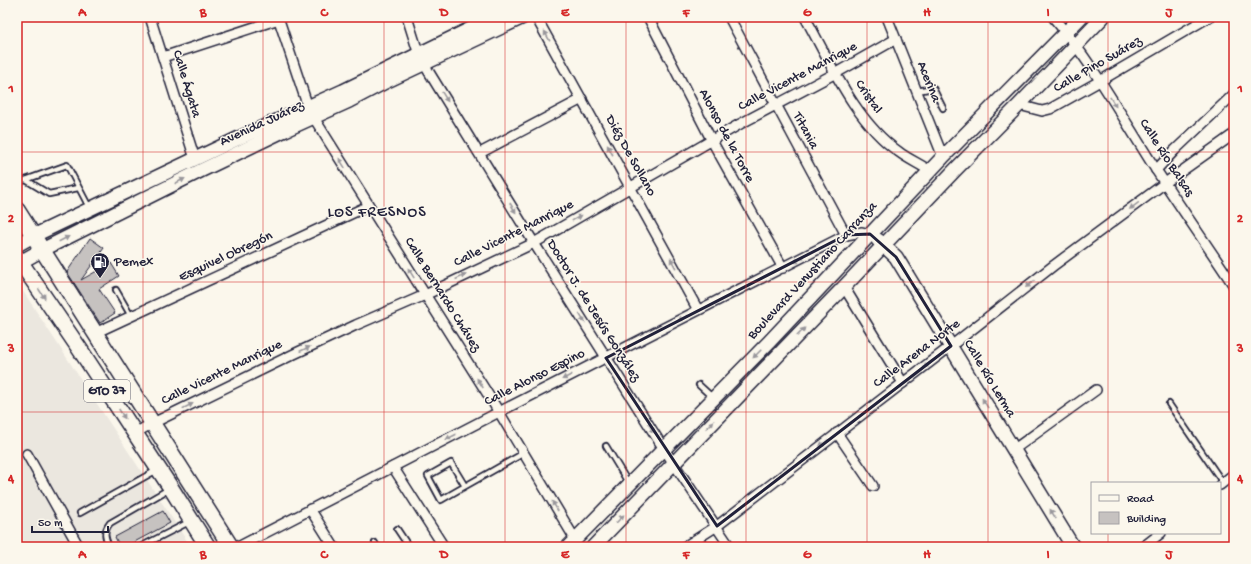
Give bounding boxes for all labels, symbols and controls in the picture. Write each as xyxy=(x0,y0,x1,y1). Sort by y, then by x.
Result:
text: A xyxy=(77,6,87,21)
text: B xyxy=(199,6,208,21)
text: C xyxy=(319,6,329,21)
text: D xyxy=(439,6,449,21)
text: E xyxy=(561,6,570,21)
text: F xyxy=(682,6,691,21)
text: G xyxy=(803,6,812,21)
text: H xyxy=(923,6,931,21)
text: I xyxy=(1046,6,1050,21)
text: J xyxy=(1165,6,1174,21)
one-way arrow xyxy=(543,30,550,42)
street label: Calle Pino Suárez xyxy=(1051,32,1146,97)
street label: Calle Vicente Manrique xyxy=(736,38,861,116)
street label: Calle Ágata xyxy=(168,48,205,121)
street label: Acerina xyxy=(912,59,944,106)
street label: Cristal xyxy=(851,77,885,117)
text: 1 xyxy=(7,82,14,97)
text: 1 xyxy=(1236,82,1243,97)
street label: Alonso de la Torre xyxy=(694,86,758,186)
one-way arrow xyxy=(441,91,448,103)
street label: Avenida Juárez xyxy=(217,97,307,151)
one-way arrow xyxy=(1109,97,1117,107)
street label: Titania xyxy=(788,109,822,153)
street label: Diéz De Sollano xyxy=(600,112,659,200)
street label: Calle Río Balsas xyxy=(1135,116,1198,201)
one-way arrow xyxy=(607,144,614,155)
one-way arrow xyxy=(338,157,345,169)
one-way arrow xyxy=(174,177,186,184)
street label: Calle Vicente Manrique xyxy=(451,196,577,272)
street label: Boulevard Venustiano Carranza xyxy=(744,198,882,344)
one-way arrow xyxy=(1128,202,1139,210)
one-way arrow xyxy=(509,203,517,213)
district label: LOS FRESNOS xyxy=(327,204,427,223)
text: 2 xyxy=(8,212,15,227)
text: 2 xyxy=(1237,212,1244,227)
one-way arrow xyxy=(571,215,583,222)
street label: Esquivel Obregón xyxy=(176,228,276,286)
street label: Calle Bernardo Chávez xyxy=(400,235,485,356)
one-way arrow xyxy=(58,236,70,242)
street label: Doctor J. de Jesús González xyxy=(542,236,644,386)
fuel station icon: Pemex xyxy=(89,251,111,279)
place label: Pemex xyxy=(113,254,154,271)
one-way arrow xyxy=(793,256,805,263)
one-way arrow xyxy=(670,258,676,269)
one-way arrow xyxy=(407,267,414,279)
one-way arrow xyxy=(456,274,467,280)
one-way arrow xyxy=(1024,280,1035,288)
one-way arrow xyxy=(914,286,921,298)
one-way arrow xyxy=(39,288,46,300)
one-way arrow xyxy=(578,312,585,324)
one-way arrow xyxy=(677,315,689,322)
street label: Calle Arena Norte xyxy=(870,315,964,392)
one-way arrow xyxy=(796,327,805,337)
street label: Calle Vicente Manrique xyxy=(159,336,286,410)
street label: Calle Río Lerma xyxy=(959,337,1020,422)
text: 3 xyxy=(7,342,15,357)
text: 3 xyxy=(1236,342,1244,357)
street label: Calle Alonso Espino xyxy=(482,345,588,411)
one-way arrow xyxy=(299,346,310,352)
one-way arrow xyxy=(752,349,762,359)
one-way arrow xyxy=(922,360,933,368)
one-way arrow xyxy=(561,374,573,381)
one-way arrow xyxy=(477,377,484,388)
road number: GTO 37 xyxy=(84,380,130,402)
one-way arrow xyxy=(981,398,989,408)
one-way arrow xyxy=(182,403,194,409)
one-way arrow xyxy=(119,408,126,420)
one-way arrow xyxy=(705,420,715,430)
one-way arrow xyxy=(647,423,655,433)
one-way arrow xyxy=(446,433,457,440)
one-way arrow xyxy=(819,439,830,447)
text: 4 xyxy=(7,472,15,487)
text: 4 xyxy=(1236,472,1244,487)
legend xyxy=(1091,482,1221,534)
text: Road xyxy=(1127,493,1154,507)
one-way arrow xyxy=(552,500,559,512)
scale bar xyxy=(32,508,108,534)
one-way arrow xyxy=(1049,508,1056,520)
text: Building xyxy=(1126,513,1166,527)
one-way arrow xyxy=(615,514,625,524)
text: 50 m xyxy=(38,517,63,531)
text: A xyxy=(77,548,87,563)
text: B xyxy=(199,548,208,563)
text: C xyxy=(319,548,329,563)
text: D xyxy=(439,548,449,563)
text: E xyxy=(561,548,570,563)
text: F xyxy=(682,548,691,563)
text: G xyxy=(803,548,812,563)
text: H xyxy=(923,548,931,563)
text: I xyxy=(1046,548,1050,563)
text: J xyxy=(1165,548,1174,563)

